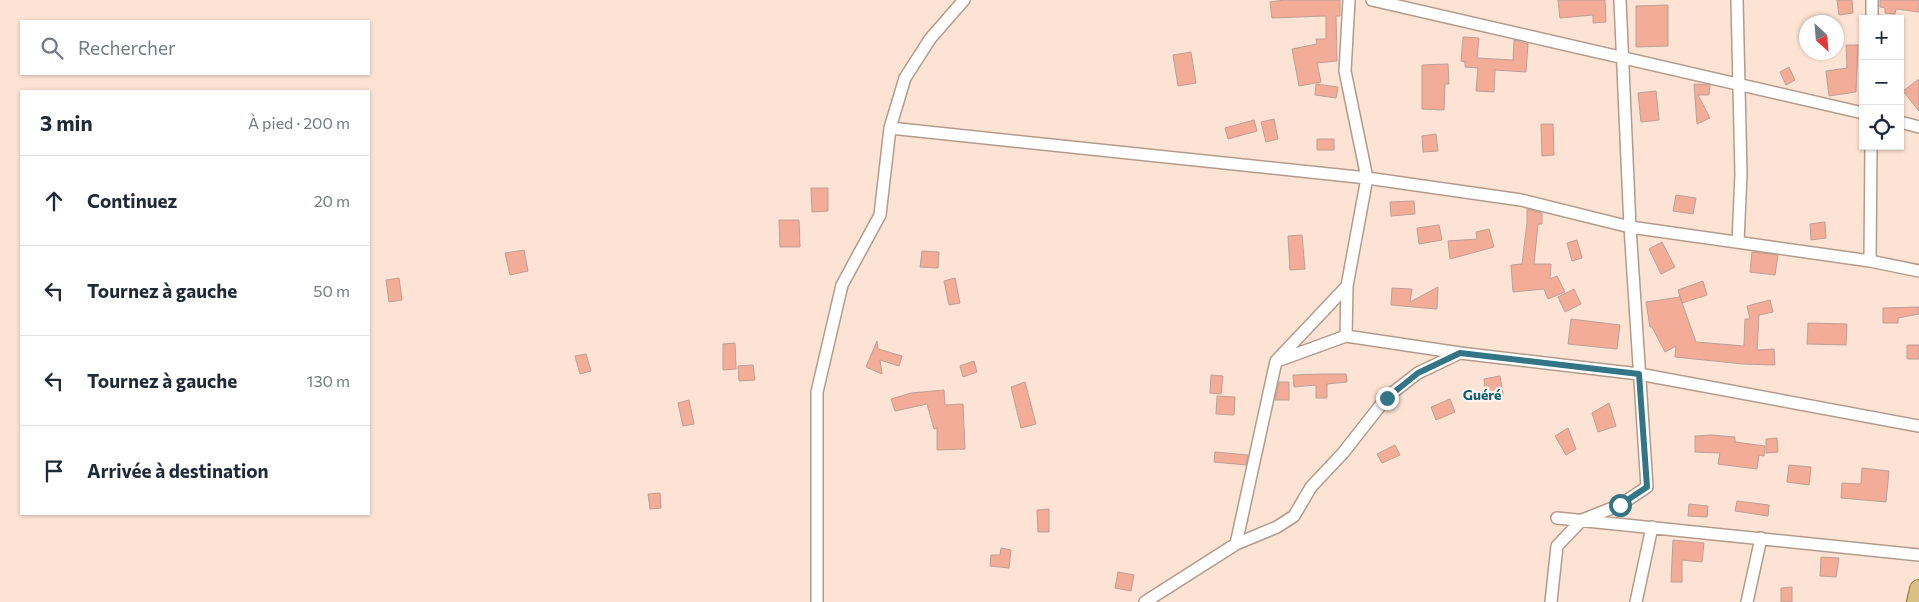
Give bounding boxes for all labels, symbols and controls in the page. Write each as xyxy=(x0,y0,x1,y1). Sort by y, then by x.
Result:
north arrow xyxy=(1799,15,1844,60)
map controls xyxy=(1859,15,1904,150)
button: + xyxy=(1859,15,1904,60)
search box xyxy=(20,20,370,75)
icon: search xyxy=(38,34,66,62)
text: Rechercher xyxy=(78,36,176,59)
button: − xyxy=(1859,60,1904,105)
button: locate xyxy=(1859,105,1904,150)
text: 3 min xyxy=(40,110,93,135)
text: À pied · 200 m xyxy=(248,113,350,132)
icon: ahead xyxy=(40,187,68,215)
text: Continuez xyxy=(87,189,177,212)
text: 20 m xyxy=(314,191,350,210)
icon: left xyxy=(40,277,68,305)
text: Tournez à gauche xyxy=(87,279,237,302)
text: 50 m xyxy=(313,281,350,300)
icon: left xyxy=(40,367,68,395)
text: Tournez à gauche xyxy=(87,369,237,392)
text: 130 m xyxy=(307,371,350,390)
district label: Guéré xyxy=(1463,386,1501,403)
route end xyxy=(1376,387,1399,410)
icon: arrive xyxy=(40,457,68,485)
text: Arrivée à destination xyxy=(87,459,269,482)
route start xyxy=(1609,494,1632,517)

